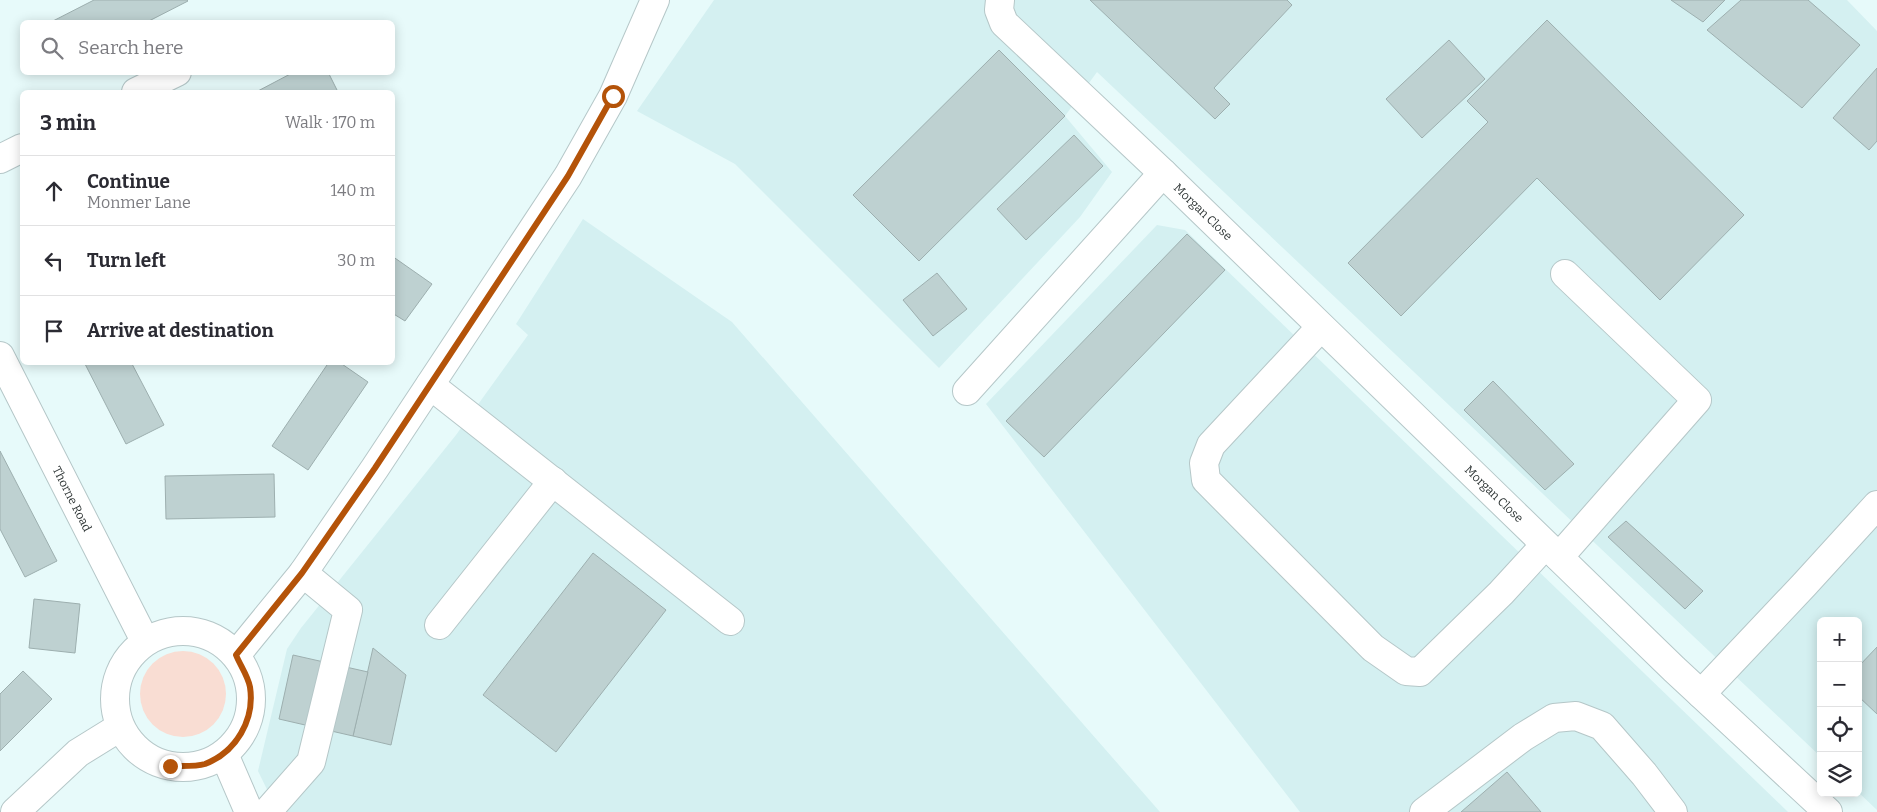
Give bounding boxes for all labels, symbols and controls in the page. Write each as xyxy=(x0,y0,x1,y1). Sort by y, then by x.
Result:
search box xyxy=(20,20,395,75)
icon: search xyxy=(38,34,66,62)
text: Search here xyxy=(78,36,183,59)
route start xyxy=(602,85,625,108)
text: 3 min xyxy=(40,110,96,136)
text: Walk · 170 m xyxy=(285,113,375,132)
text: Continue xyxy=(87,170,170,193)
icon: ahead xyxy=(40,177,68,205)
text: 140 m xyxy=(330,181,375,200)
street label: Morgan Close xyxy=(1171,181,1235,243)
text: Monmer Lane xyxy=(87,193,191,212)
icon: left xyxy=(40,247,68,275)
text: Turn left xyxy=(87,249,166,272)
text: 30 m xyxy=(337,251,375,270)
icon: arrive xyxy=(40,317,68,345)
text: Arrive at destination xyxy=(87,319,274,342)
street label: Morgan Close xyxy=(1462,463,1526,525)
street label: Thorne Road xyxy=(50,464,94,534)
map controls xyxy=(1817,617,1862,797)
button: + xyxy=(1817,617,1862,662)
button: − xyxy=(1817,662,1862,707)
button: locate xyxy=(1817,707,1862,752)
button: layers xyxy=(1817,752,1862,797)
route end xyxy=(159,755,182,778)

